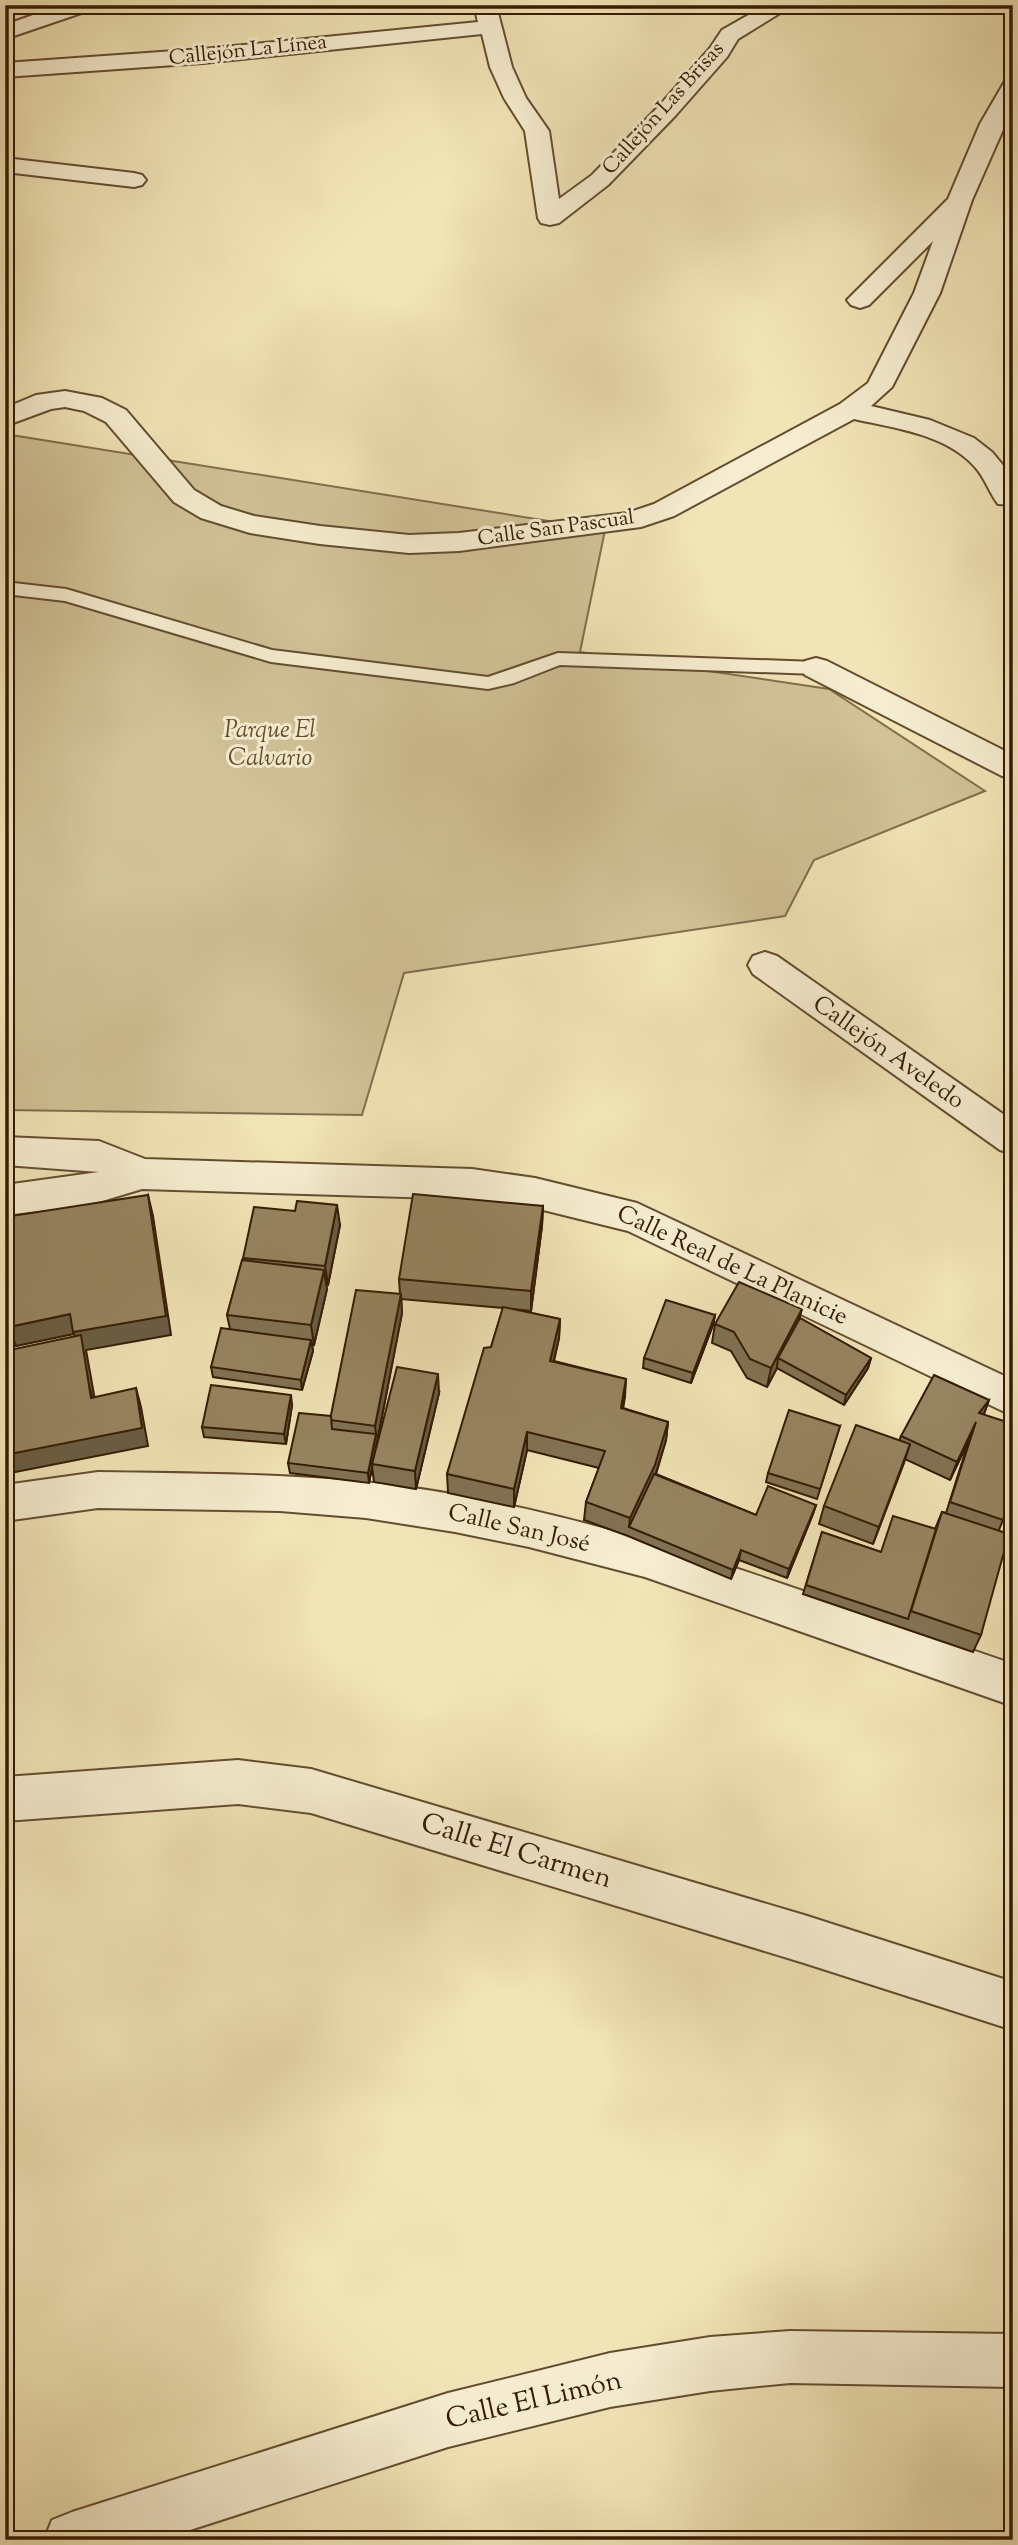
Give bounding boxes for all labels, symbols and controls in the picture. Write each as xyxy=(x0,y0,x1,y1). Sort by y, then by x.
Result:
street label: Callejón La Línea xyxy=(167,28,329,74)
street label: Callejón Las Brisas xyxy=(596,36,732,182)
street label: Calle San Pascual xyxy=(476,503,636,555)
park label: Parque El Calvario xyxy=(224,714,316,776)
street label: Callejón Aveledo xyxy=(805,988,971,1118)
street label: Calle Real de La Planicie xyxy=(611,1197,853,1335)
street label: Calle San José xyxy=(445,1496,593,1562)
street label: Calle El Carmen xyxy=(416,1804,616,1900)
street label: Calle El Limón xyxy=(442,2361,626,2441)

